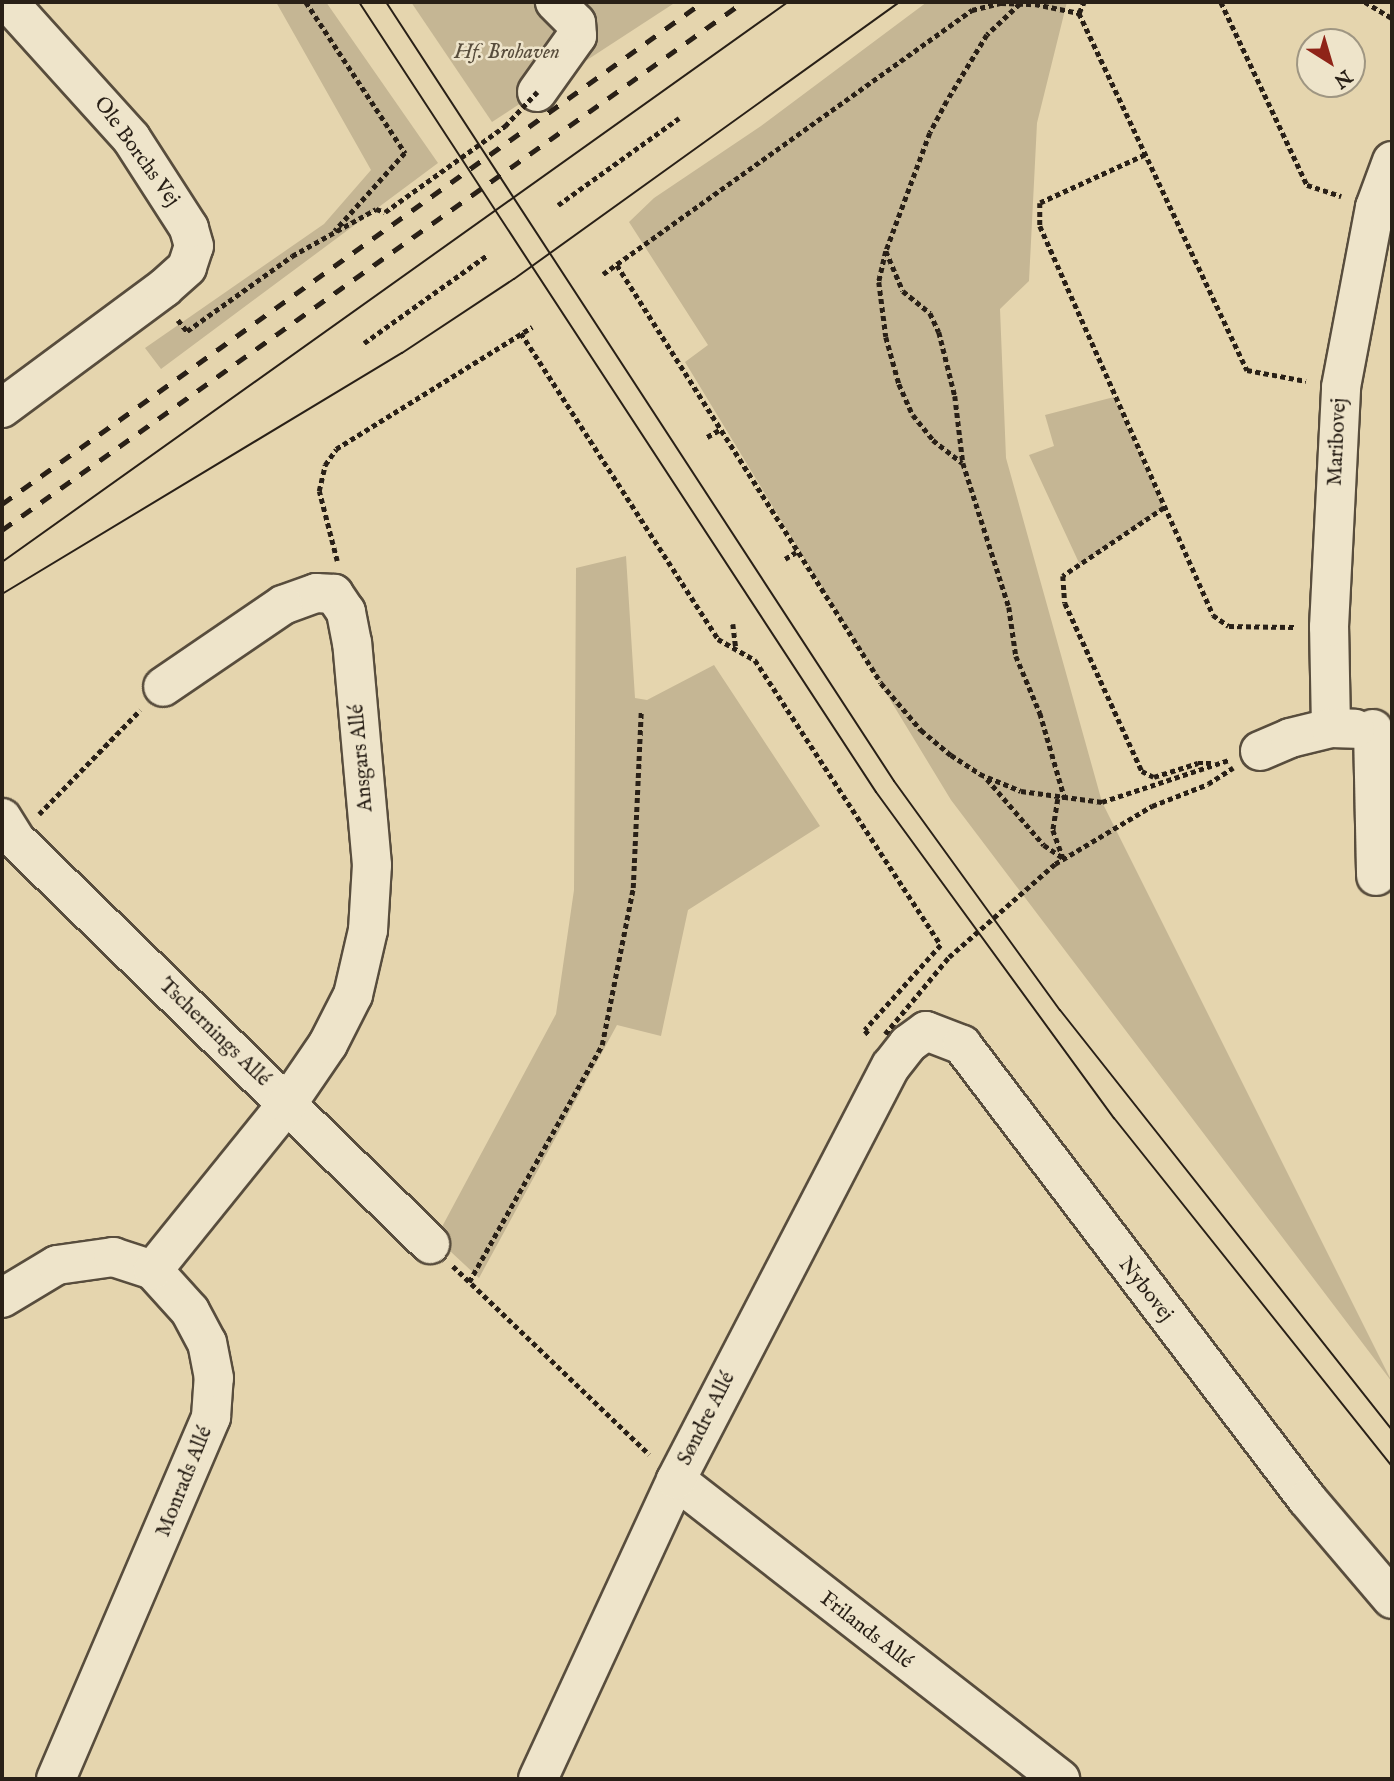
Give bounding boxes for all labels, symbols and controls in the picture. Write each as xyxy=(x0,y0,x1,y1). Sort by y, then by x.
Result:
north arrow xyxy=(1296,28,1366,98)
park label: Hf. Brohaven xyxy=(454,40,560,66)
text: N xyxy=(1329,64,1356,93)
street label: Ole Borchs Vej xyxy=(88,92,184,212)
street label: Maribovej xyxy=(1323,397,1353,487)
street label: Ansgars Allé xyxy=(345,703,379,813)
street label: Tschernings Allé xyxy=(153,974,275,1092)
street label: Nybovej xyxy=(1112,1253,1178,1327)
street label: Søndre Allé xyxy=(673,1368,741,1470)
street label: Monrads Allé xyxy=(151,1423,219,1541)
street label: Frilands Allé xyxy=(815,1587,917,1675)

